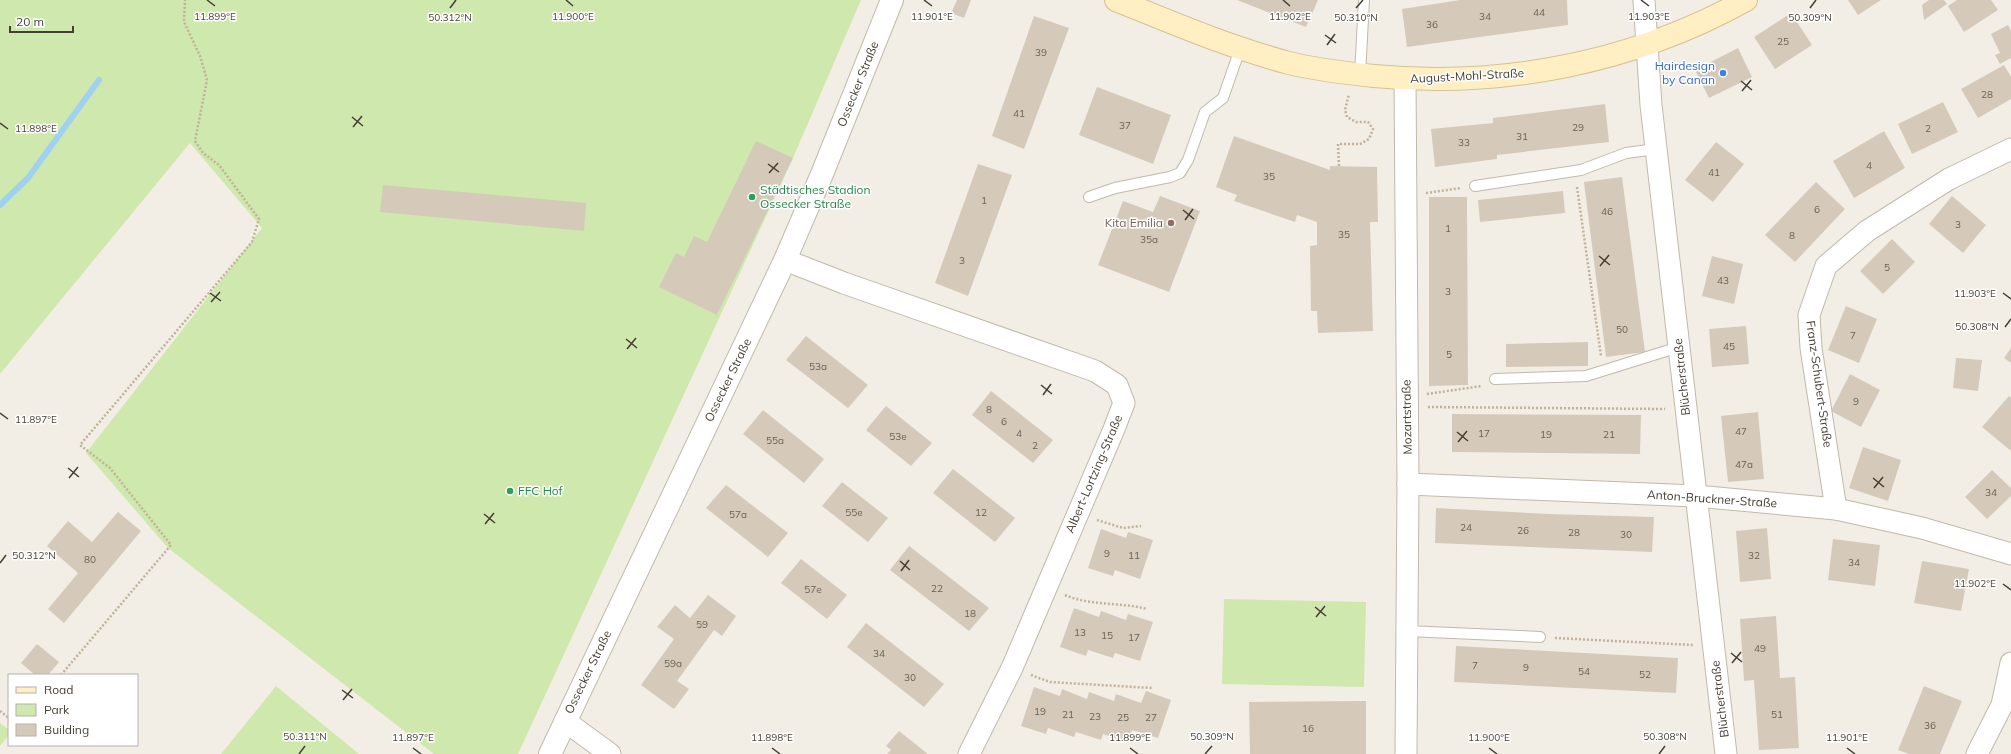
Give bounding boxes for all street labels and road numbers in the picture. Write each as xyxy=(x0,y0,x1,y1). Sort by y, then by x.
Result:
street label: Ossecker Straße xyxy=(834,39,882,129)
street label: August-Mohl-Straße xyxy=(1410,65,1524,86)
street label: Franz-Schubert-Straße xyxy=(1803,320,1836,448)
street label: Ossecker Straße xyxy=(701,336,754,424)
street label: Blücherstraße xyxy=(1670,338,1693,416)
street label: Mozartstraße xyxy=(1398,379,1415,455)
street label: Albert-Lortzing-Straße xyxy=(1062,412,1125,535)
street label: Anton-Bruckner-Straße xyxy=(1646,486,1778,511)
street label: Ossecker Straße xyxy=(561,628,614,716)
street label: Blücherstraße xyxy=(1707,660,1732,738)

